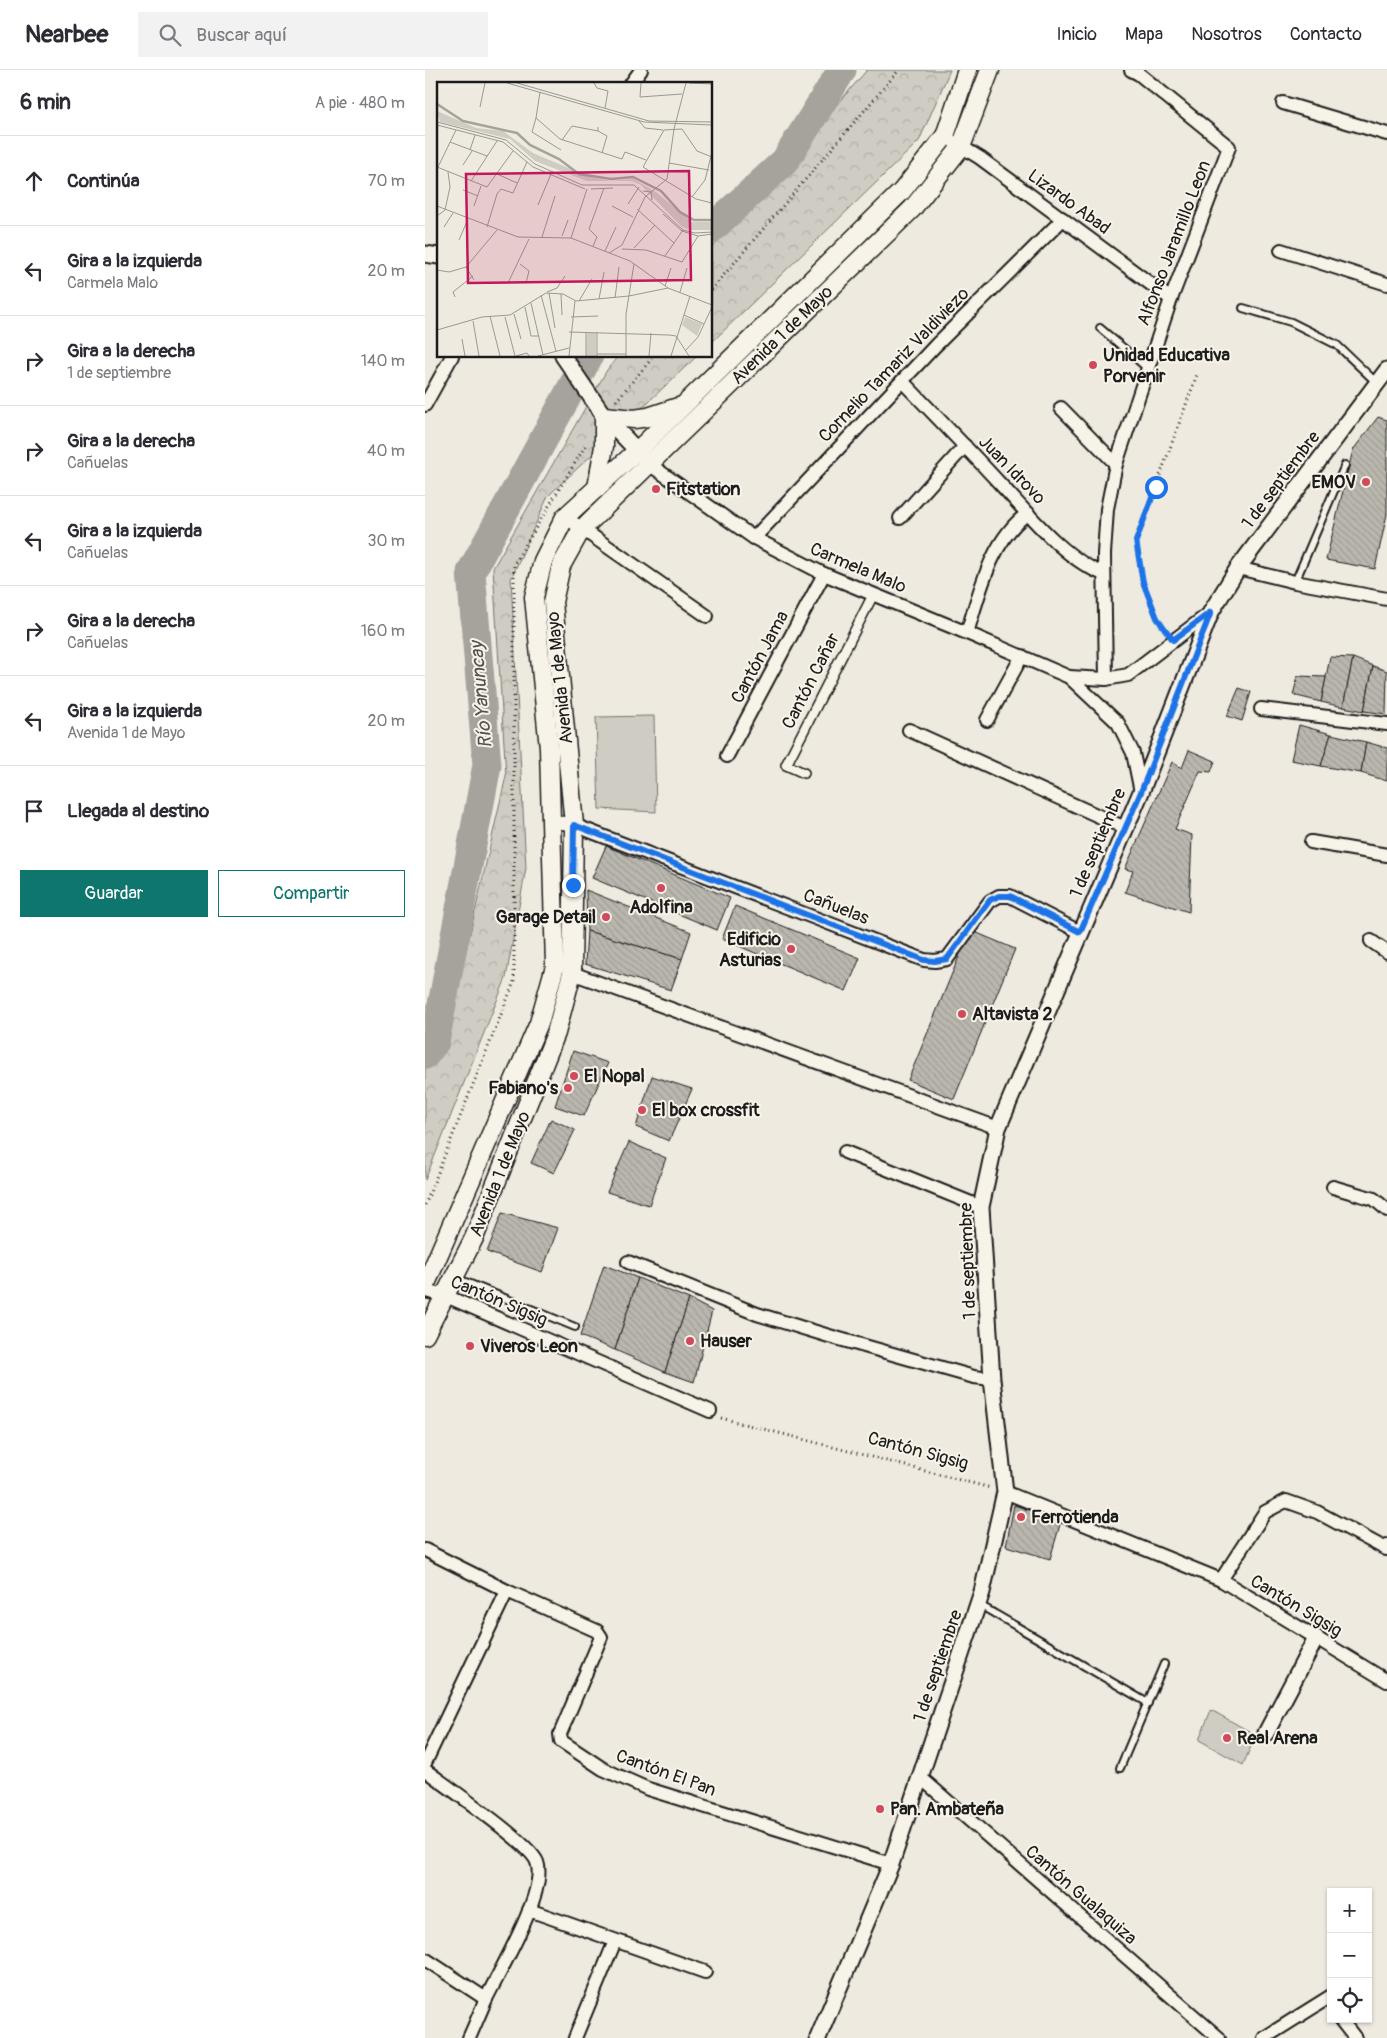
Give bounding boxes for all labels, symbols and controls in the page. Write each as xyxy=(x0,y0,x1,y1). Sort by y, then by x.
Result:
search box xyxy=(138,12,488,57)
text: Nearbee xyxy=(25,20,108,49)
icon: search xyxy=(156,21,184,49)
text: Buscar aquí xyxy=(196,23,287,47)
text: Inicio xyxy=(1056,23,1097,46)
text: Mapa xyxy=(1125,23,1163,46)
text: Nosotros xyxy=(1191,23,1262,46)
text: Contacto xyxy=(1290,23,1362,46)
inset map xyxy=(437,82,713,358)
text: 6 min xyxy=(20,89,71,116)
text: A pie · 480 m xyxy=(315,93,405,113)
street label: Alfonso Jaramillo Leon xyxy=(1132,157,1216,329)
street label: Lizardo Abad xyxy=(1023,164,1115,240)
icon: ahead xyxy=(20,167,48,195)
text: Continúa xyxy=(67,169,140,193)
text: 70 m xyxy=(368,171,405,191)
text: Gira a la izquierda xyxy=(67,249,202,273)
icon: left xyxy=(20,257,48,285)
text: 20 m xyxy=(367,261,405,281)
text: Carmela Malo xyxy=(67,273,158,293)
street label: Avenida 1 de Mayo xyxy=(726,280,838,390)
street label: Cornelio Tamariz Valdiviezo xyxy=(814,282,974,447)
text: Gira a la derecha xyxy=(67,339,195,363)
place label: Unidad Educativa Porvenir xyxy=(1103,344,1231,388)
icon: right xyxy=(20,347,48,375)
text: 140 m xyxy=(361,351,405,371)
marker: Unidad Educativa Porvenir xyxy=(1087,359,1099,371)
text: 1 de septiembre xyxy=(67,363,171,383)
street label: 1 de septiembre xyxy=(1237,426,1325,534)
text: Gira a la derecha xyxy=(67,429,195,453)
street label: Juan Idrovo xyxy=(974,431,1051,510)
icon: right xyxy=(20,437,48,465)
text: 40 m xyxy=(367,441,405,461)
text: Cañuelas xyxy=(67,453,128,473)
place label: EMOV xyxy=(1311,471,1356,494)
route start xyxy=(1145,476,1168,499)
marker: EMOV xyxy=(1360,476,1372,488)
place label: Fitstation xyxy=(666,478,741,501)
marker: Fitstation xyxy=(650,483,662,495)
text: Gira a la izquierda xyxy=(67,519,202,543)
icon: left xyxy=(20,527,48,555)
text: 30 m xyxy=(367,531,405,551)
street label: Carmela Malo xyxy=(806,537,910,599)
text: Cañuelas xyxy=(67,543,128,563)
street label: Cantón Jama xyxy=(726,607,794,707)
text: Gira a la derecha xyxy=(67,609,195,633)
street label: Avenida 1 de Mayo xyxy=(542,610,578,745)
icon: right xyxy=(20,617,48,645)
text: 160 m xyxy=(361,621,405,641)
street label: Cantón Cañar xyxy=(777,629,845,733)
text: Cañuelas xyxy=(67,633,128,653)
water label: Río Yanuncay xyxy=(464,638,498,749)
text: Gira a la izquierda xyxy=(67,699,202,723)
icon: left xyxy=(20,707,48,735)
text: 20 m xyxy=(367,711,405,731)
text: Avenida 1 de Mayo xyxy=(67,723,185,743)
street label: 1 de septiembre xyxy=(1065,785,1132,901)
icon: arrive xyxy=(20,797,48,825)
text: Llegada al destino xyxy=(67,799,209,823)
button: Guardar xyxy=(20,870,208,917)
button: Compartir xyxy=(218,870,405,917)
route end xyxy=(562,874,585,897)
marker: Adolfina xyxy=(655,882,667,894)
street label: Cañuelas xyxy=(800,884,872,930)
place label: Adolfina xyxy=(629,896,693,919)
place label: Garage Detail xyxy=(496,906,596,929)
marker: Garage Detail xyxy=(600,911,612,923)
place label: Edificio Asturias xyxy=(719,928,782,972)
marker: Edificio Asturias xyxy=(785,943,797,955)
place label: Altavista 2 xyxy=(972,1003,1053,1026)
marker: Altavista 2 xyxy=(956,1008,968,1020)
place label: El Nopal xyxy=(584,1065,645,1088)
marker: El Nopal xyxy=(568,1070,580,1082)
place label: Fabiano's xyxy=(488,1077,559,1100)
marker: Fabiano's xyxy=(562,1082,574,1094)
place label: El box crossfit xyxy=(652,1099,760,1122)
marker: El box crossfit xyxy=(636,1104,648,1116)
street label: Avenida 1 de Mayo xyxy=(464,1108,536,1240)
street label: 1 de septiembre xyxy=(954,1202,982,1320)
street label: Cantón Sigsig xyxy=(447,1270,551,1332)
place label: Hauser xyxy=(700,1330,752,1353)
place label: Viveros Leon xyxy=(480,1335,578,1358)
marker: Hauser xyxy=(684,1335,696,1347)
marker: Viveros Leon xyxy=(464,1340,476,1352)
street label: Cantón Sigsig xyxy=(865,1427,971,1475)
place label: Ferrotienda xyxy=(1031,1506,1119,1529)
marker: Ferrotienda xyxy=(1015,1511,1027,1523)
street label: Cantón Sigsig xyxy=(1246,1570,1346,1642)
street label: 1 de septiembre xyxy=(908,1607,968,1725)
place label: Real Arena xyxy=(1237,1727,1318,1750)
marker: Real Arena xyxy=(1221,1732,1233,1744)
street label: Cantón El Pan xyxy=(613,1744,719,1802)
place label: Pan. Ambateña xyxy=(890,1798,1005,1821)
marker: Pan. Ambateña xyxy=(874,1803,886,1815)
street label: Cantón Gualaquiza xyxy=(1020,1840,1142,1950)
map controls xyxy=(1327,1888,1372,2023)
button: + xyxy=(1327,1888,1372,1933)
button: − xyxy=(1327,1933,1372,1978)
button: locate xyxy=(1327,1978,1372,2023)

